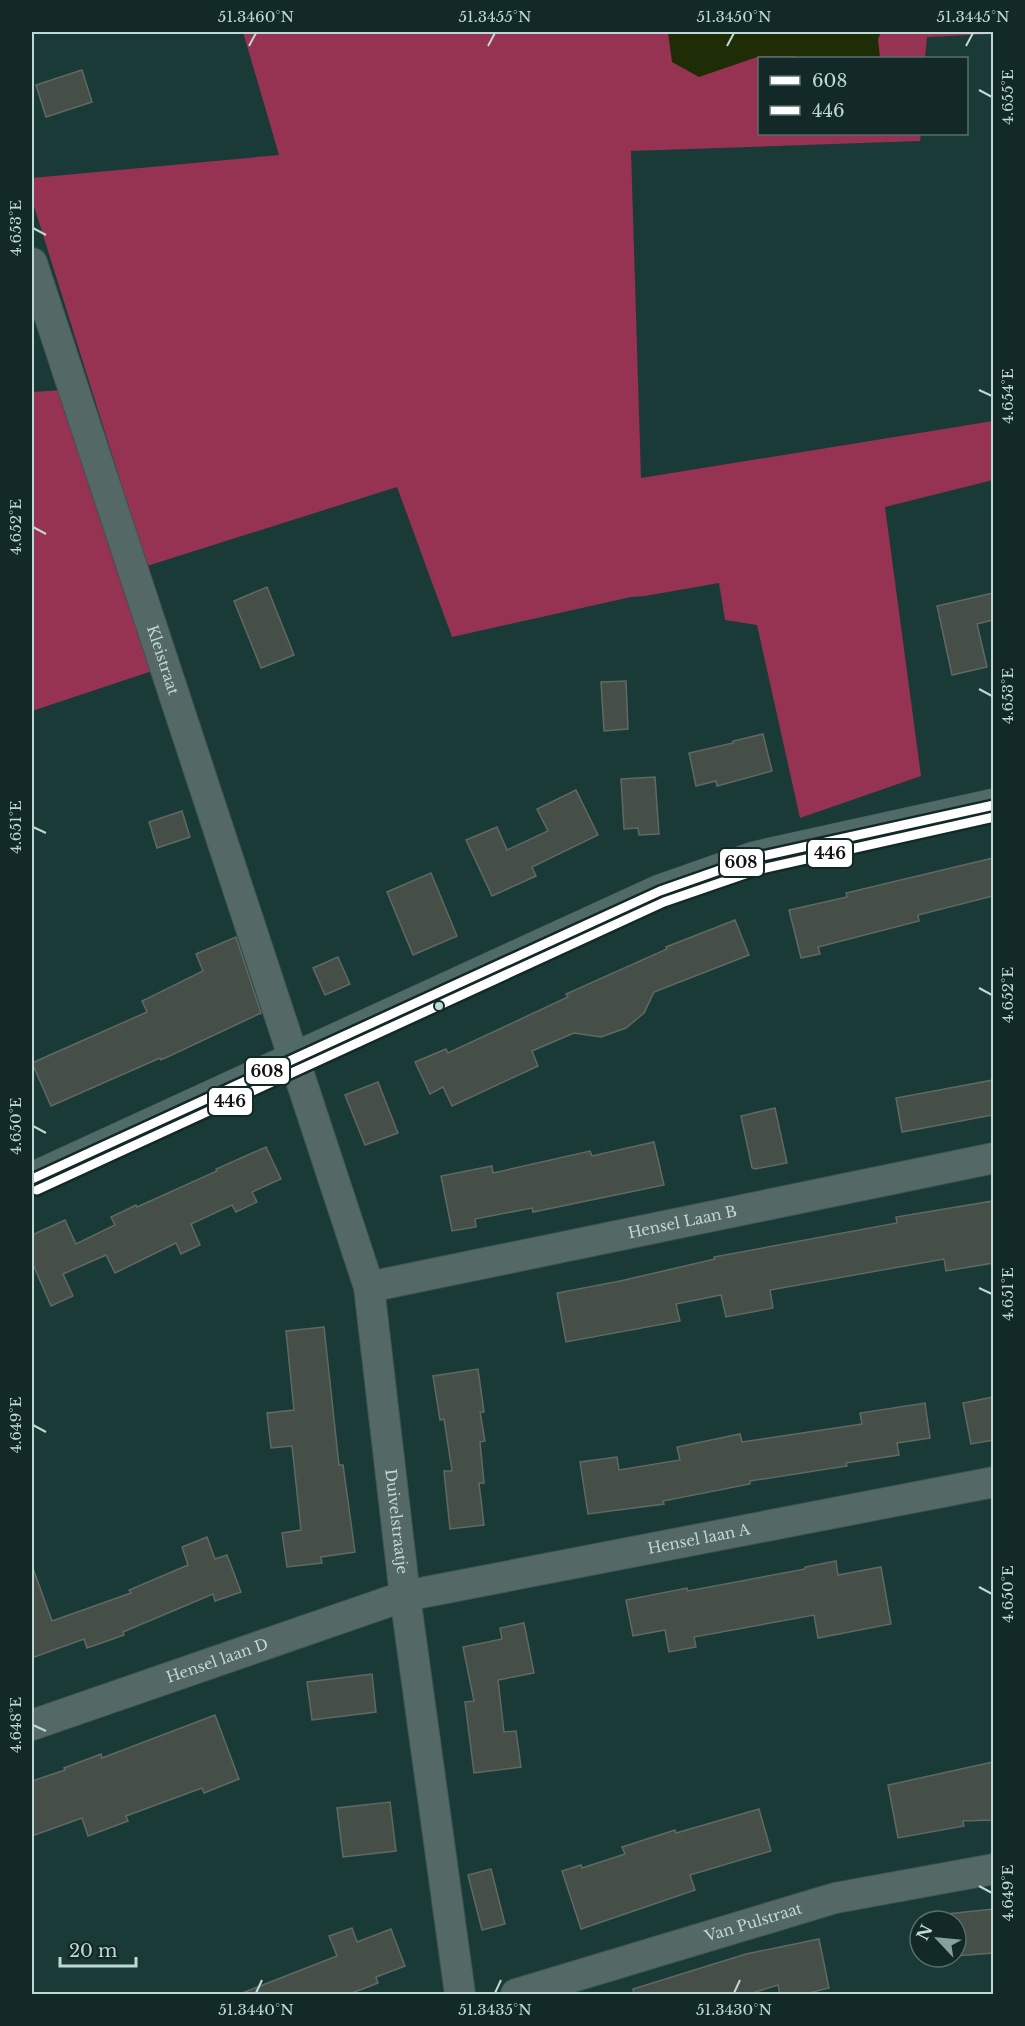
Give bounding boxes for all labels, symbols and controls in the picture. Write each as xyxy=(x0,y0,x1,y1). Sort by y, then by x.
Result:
text: 51.3460°N xyxy=(218,7,294,26)
text: 51.3455°N xyxy=(459,7,531,26)
text: 51.3450°N xyxy=(696,7,772,26)
text: 51.3445°N xyxy=(936,7,1010,26)
legend xyxy=(758,57,968,135)
text: 4.655°E xyxy=(998,69,1017,125)
text: 608 xyxy=(812,70,847,92)
text: 446 xyxy=(812,100,845,122)
text: 4.653°E xyxy=(6,200,25,256)
text: 4.654°E xyxy=(998,368,1017,424)
text: 4.652°E xyxy=(6,499,25,555)
street label: Kleistraat xyxy=(143,623,184,697)
text: 4.653°E xyxy=(998,668,1017,724)
text: 4.651°E xyxy=(6,800,25,854)
line badge: 446 xyxy=(807,839,853,868)
text: 446 xyxy=(814,843,846,863)
line badge: 608 xyxy=(719,848,764,877)
text: 608 xyxy=(724,852,758,872)
text: 4.652°E xyxy=(998,967,1017,1023)
unlabelled marker xyxy=(433,1000,445,1012)
line badge: 608 xyxy=(245,1057,290,1085)
text: 608 xyxy=(250,1061,284,1081)
line badge: 446 xyxy=(208,1087,253,1116)
text: 446 xyxy=(214,1091,246,1111)
text: 4.650°E xyxy=(6,1097,25,1155)
street label: Hensel Laan B xyxy=(626,1201,738,1242)
text: 4.651°E xyxy=(998,1267,1017,1321)
text: 4.649°E xyxy=(6,1397,25,1453)
street label: Duivelstraatje xyxy=(381,1468,412,1575)
street label: Hensel laan A xyxy=(646,1519,752,1558)
text: 4.650°E xyxy=(998,1565,1017,1623)
street label: Hensel laan D xyxy=(164,1634,271,1687)
text: 4.648°E xyxy=(6,1697,25,1753)
text: 4.649°E xyxy=(998,1865,1017,1921)
street label: Van Pulstraat xyxy=(702,1898,805,1946)
north arrow xyxy=(908,1909,968,1969)
text: N xyxy=(912,1921,937,1944)
scale bar xyxy=(60,1930,136,1968)
text: 20 m xyxy=(69,1940,117,1962)
text: 51.3440°N xyxy=(218,2000,294,2019)
text: 51.3435°N xyxy=(458,2000,532,2019)
text: 51.3430°N xyxy=(696,2000,772,2019)

